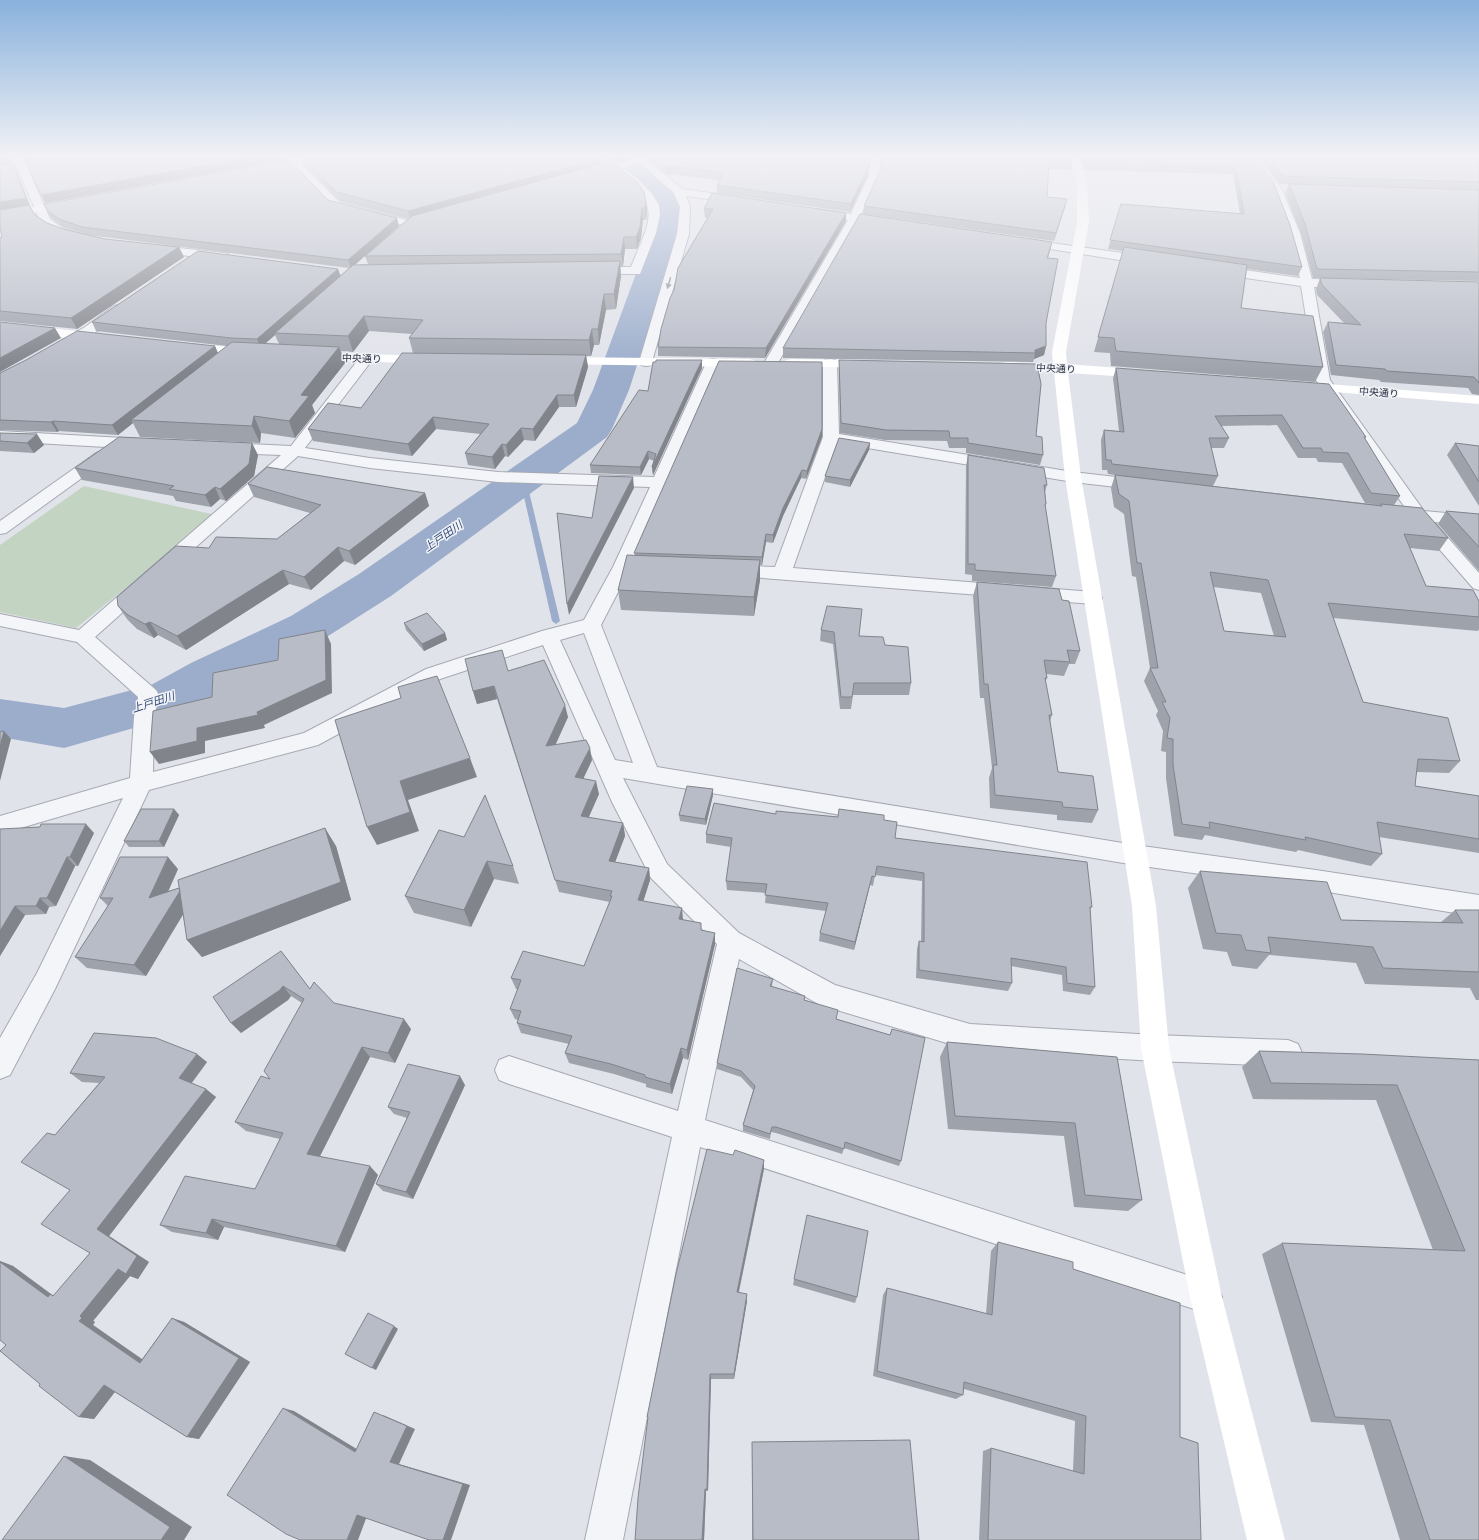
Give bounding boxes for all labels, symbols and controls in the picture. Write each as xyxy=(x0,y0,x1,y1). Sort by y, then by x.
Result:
one-way arrow xyxy=(666,277,672,289)
street label: 中央通り xyxy=(342,350,382,366)
street label: 中央通り xyxy=(1036,360,1076,376)
street label: 中央通り xyxy=(1359,384,1399,400)
water label: 上戸田川 xyxy=(420,516,466,554)
water label: 上戸田川 xyxy=(130,687,177,715)

